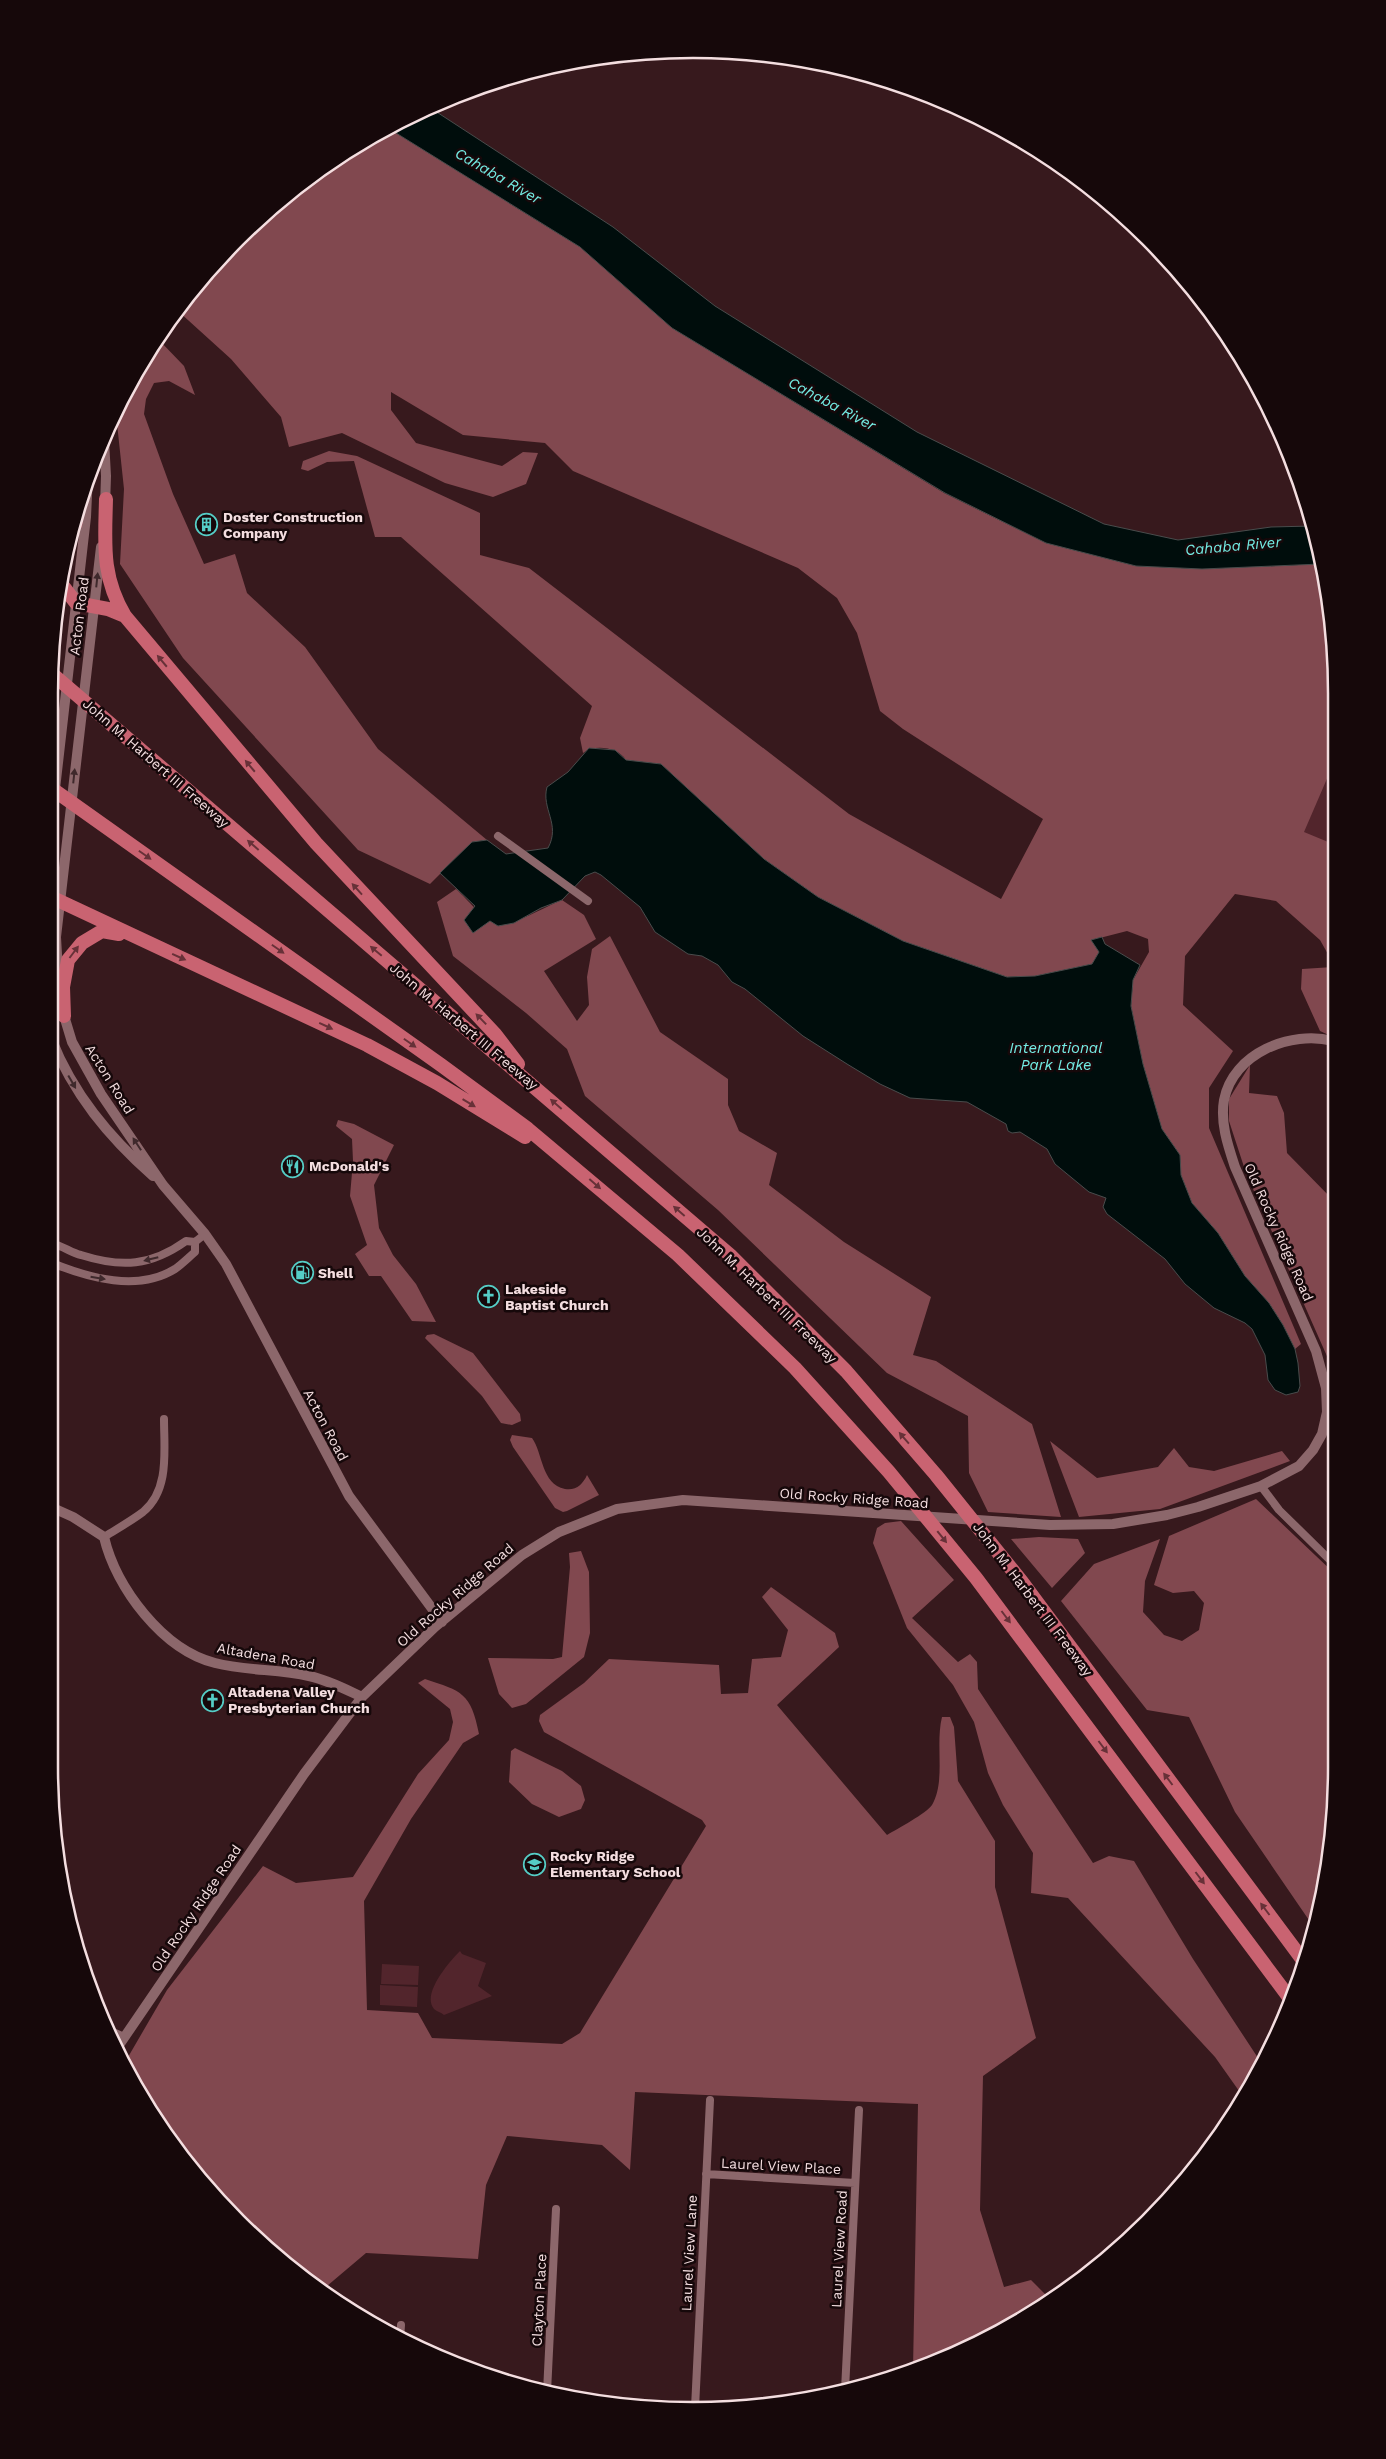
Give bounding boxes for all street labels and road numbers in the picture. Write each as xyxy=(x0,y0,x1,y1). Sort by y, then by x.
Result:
street label: Acton Road xyxy=(66,576,92,656)
street label: John M. Harbert III Freeway xyxy=(80,695,233,831)
street label: John M. Harbert III Freeway xyxy=(387,959,542,1093)
street label: Acton Road xyxy=(82,1041,138,1117)
street label: Old Rocky Ridge Road xyxy=(1241,1160,1317,1304)
street label: John M. Harbert III Freeway xyxy=(694,1224,841,1367)
street label: Acton Road xyxy=(300,1386,352,1464)
street label: Old Rocky Ridge Road xyxy=(779,1485,929,1511)
street label: John M. Harbert III Freeway xyxy=(970,1519,1097,1680)
street label: Old Rocky Ridge Road xyxy=(393,1540,517,1650)
street label: Altadena Road xyxy=(216,1640,316,1672)
street label: Old Rocky Ridge Road xyxy=(148,1842,244,1974)
street label: Laurel View Place xyxy=(721,2155,841,2177)
street label: Laurel View Road xyxy=(828,2190,850,2308)
street label: Laurel View Lane xyxy=(678,2194,700,2312)
street label: Clayton Place xyxy=(529,2253,549,2347)

